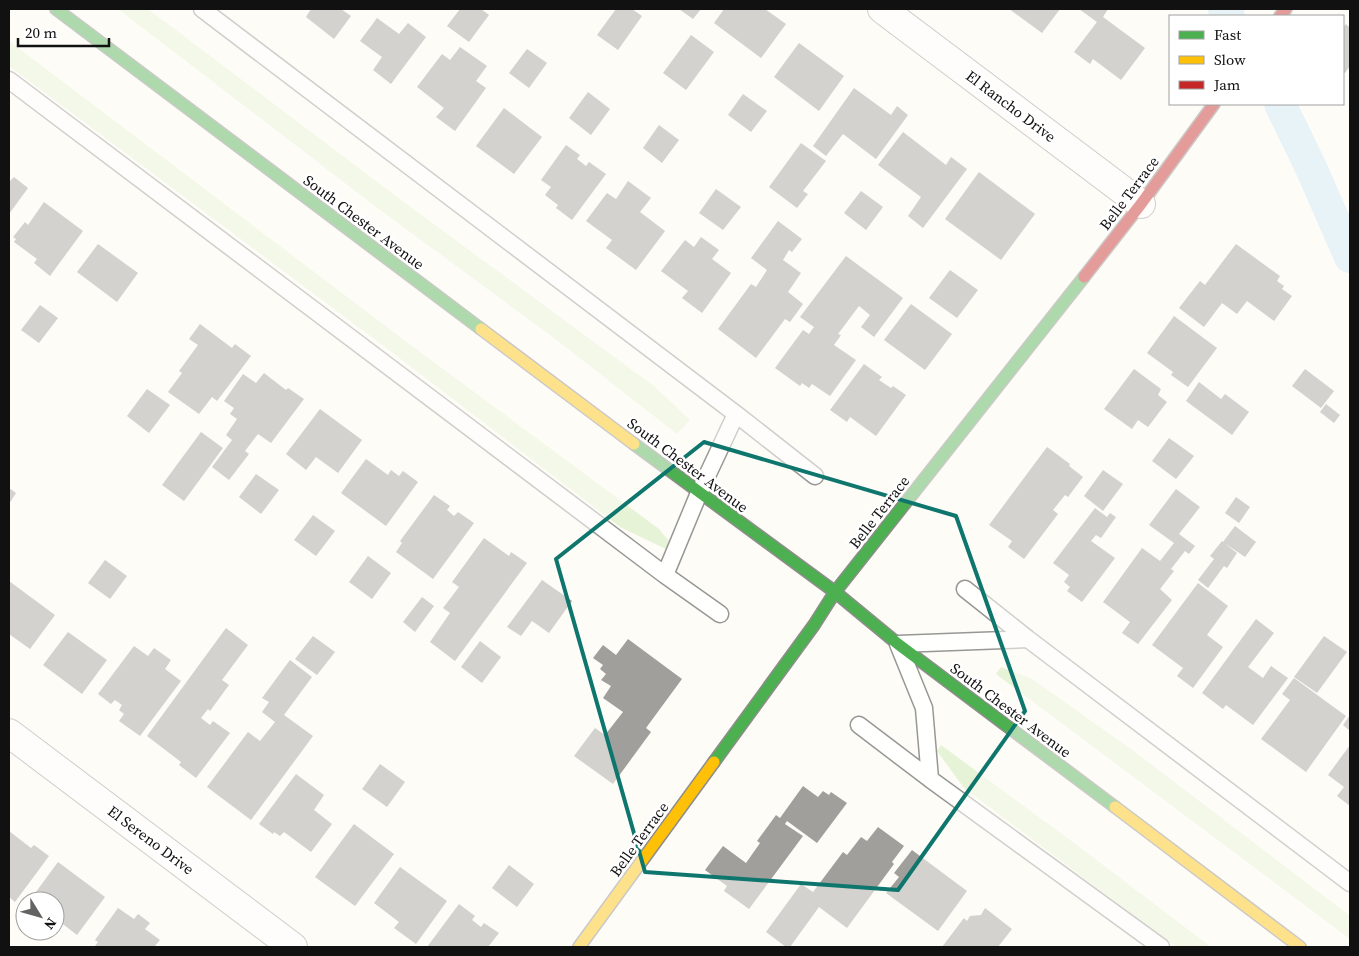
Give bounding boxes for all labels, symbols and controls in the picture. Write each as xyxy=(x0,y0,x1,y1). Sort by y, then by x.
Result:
scale bar xyxy=(18,15,109,47)
legend xyxy=(1169,15,1344,105)
text: 20 m xyxy=(25,22,57,43)
text: Fast xyxy=(1214,24,1241,45)
text: Slow xyxy=(1214,49,1246,70)
street label: El Rancho Drive xyxy=(962,65,1061,147)
text: Jam xyxy=(1213,74,1241,95)
street label: Belle Terrace xyxy=(1094,151,1164,234)
street label: South Chester Avenue xyxy=(299,170,429,275)
street label: South Chester Avenue xyxy=(623,413,753,518)
street label: Belle Terrace xyxy=(844,471,914,553)
street label: South Chester Avenue xyxy=(946,658,1076,763)
street label: Belle Terrace xyxy=(605,797,673,881)
street label: El Sereno Drive xyxy=(103,801,199,880)
north arrow xyxy=(15,891,65,941)
text: N xyxy=(39,914,61,934)

